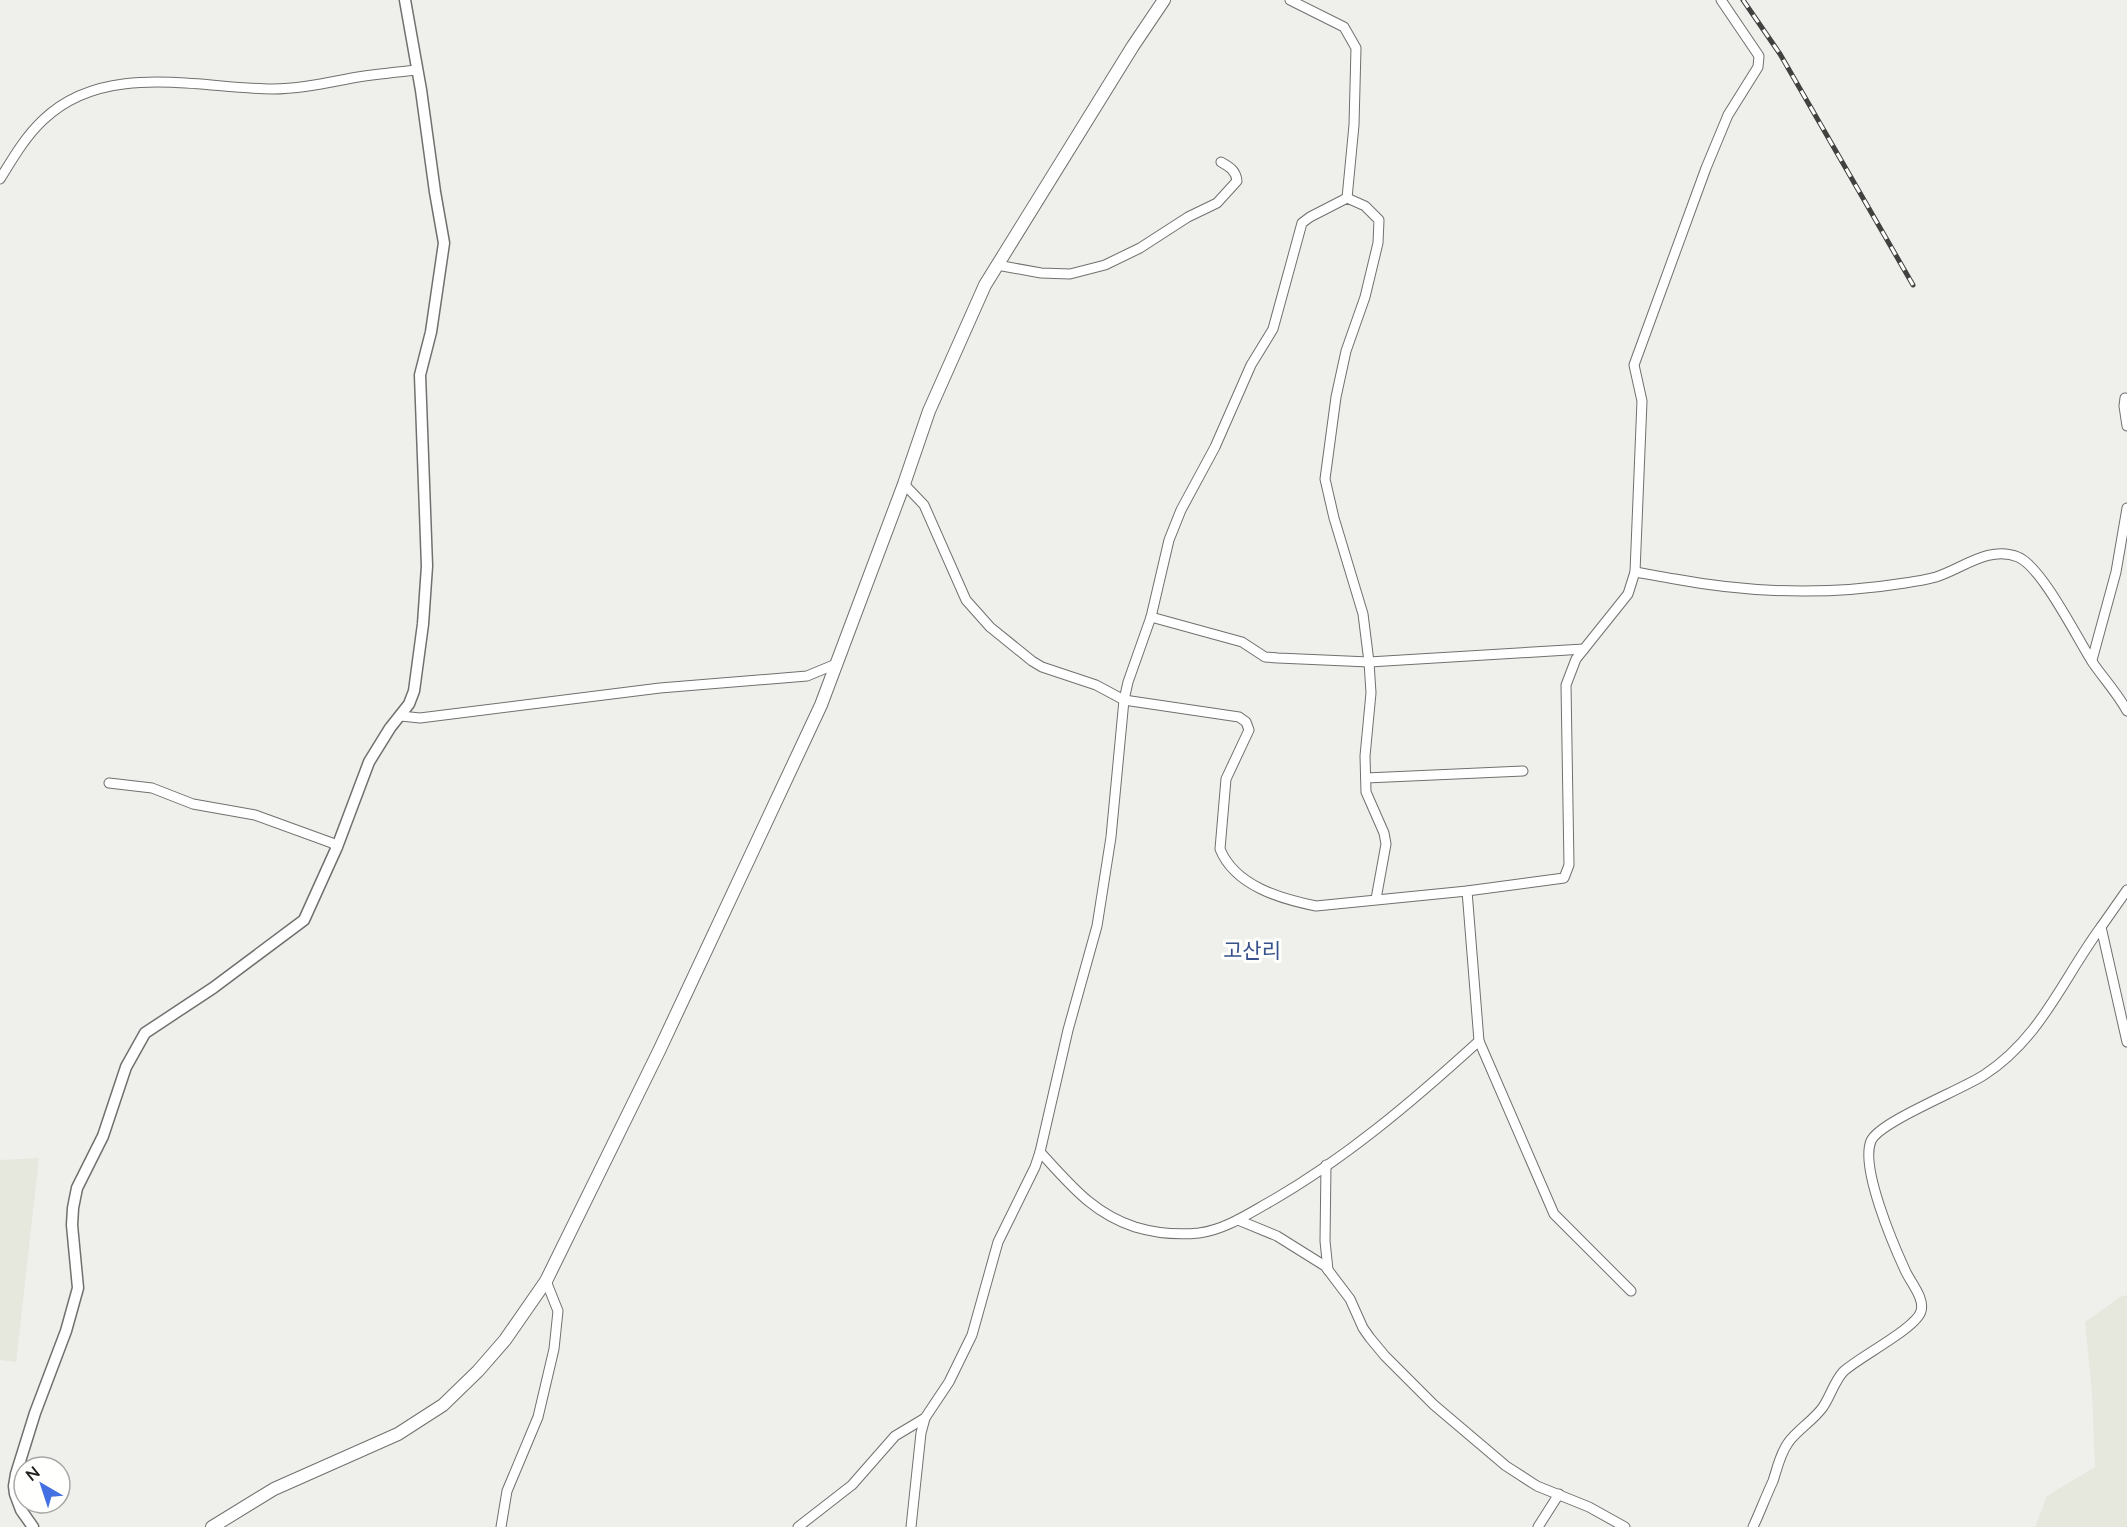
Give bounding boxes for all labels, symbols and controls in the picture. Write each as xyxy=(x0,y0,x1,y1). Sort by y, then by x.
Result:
district label: 고산리 xyxy=(1223,937,1281,962)
north arrow xyxy=(12,1455,72,1515)
text: N xyxy=(21,1462,43,1484)

